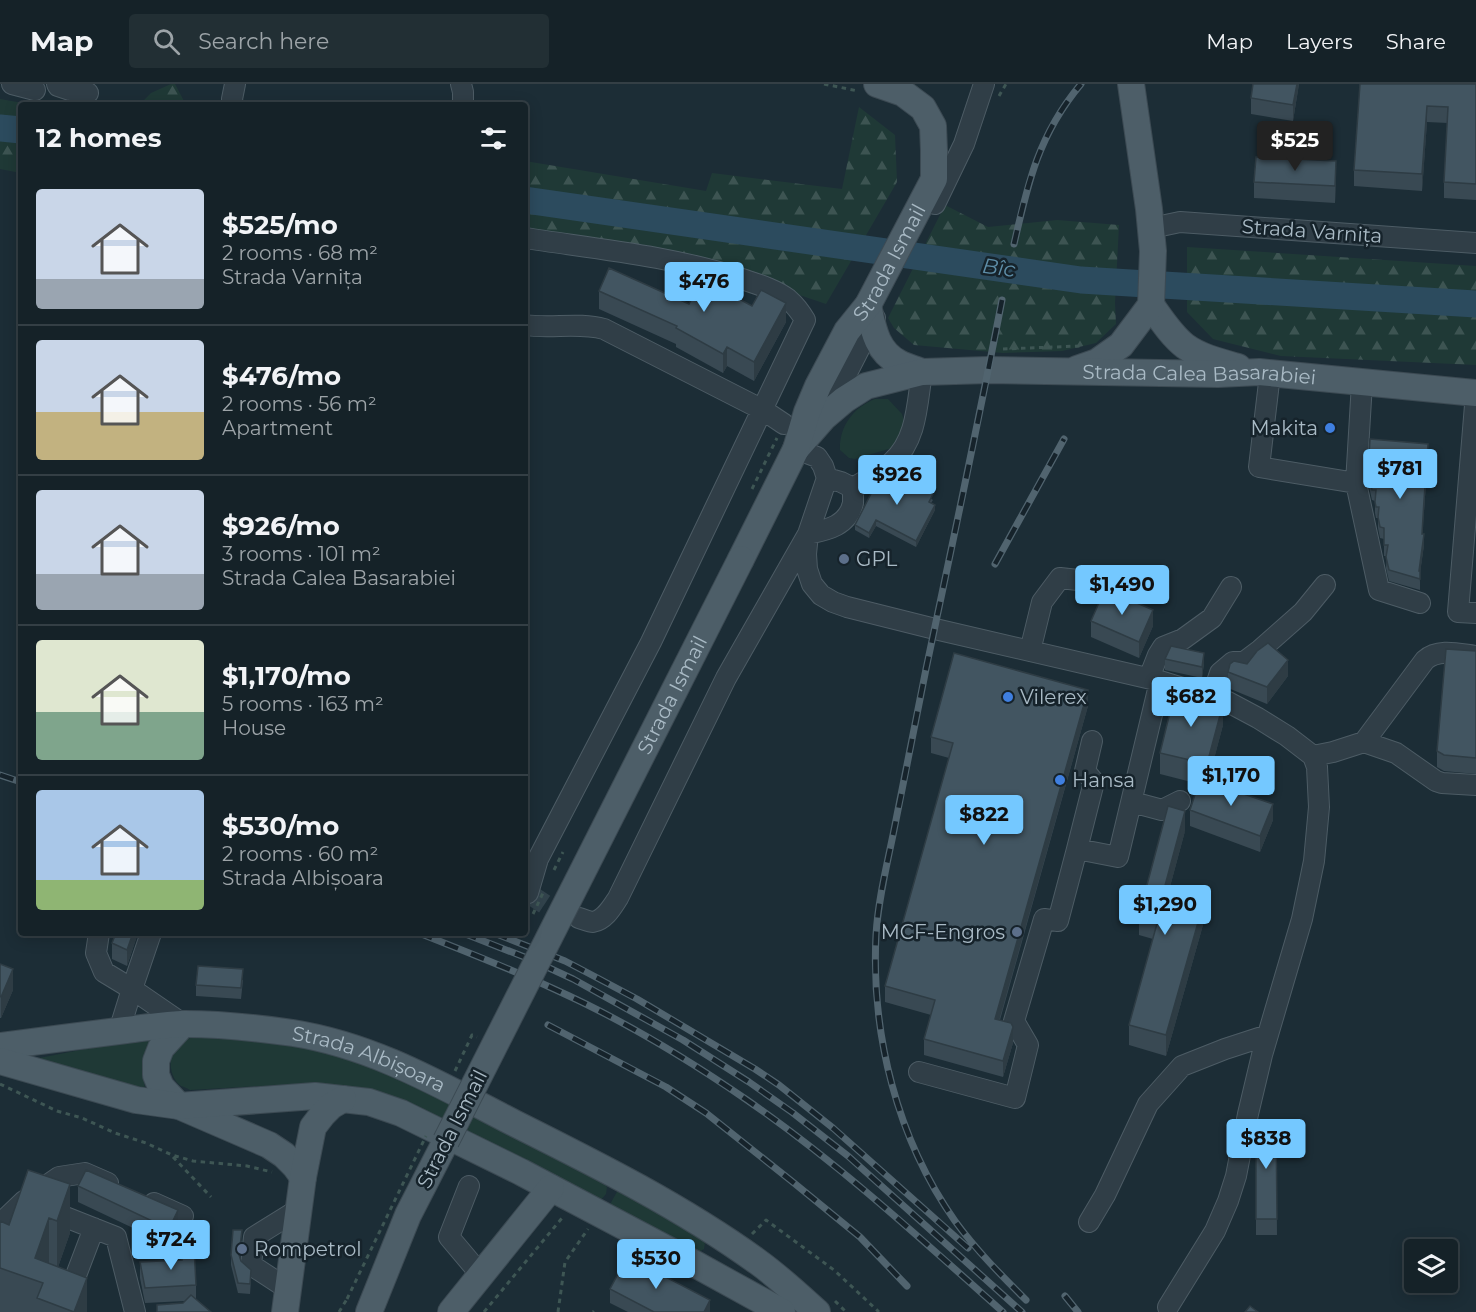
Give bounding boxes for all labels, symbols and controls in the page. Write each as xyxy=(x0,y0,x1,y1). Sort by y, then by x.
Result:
search box xyxy=(129,14,549,68)
text: Map xyxy=(30,24,93,58)
icon: search xyxy=(150,25,183,58)
text: Search here xyxy=(198,28,329,55)
text: Map xyxy=(1206,29,1253,54)
text: Layers xyxy=(1286,29,1353,54)
text: Share xyxy=(1386,29,1446,54)
pin: $525 xyxy=(1259,121,1331,172)
text: 12 homes xyxy=(36,122,162,154)
icon: filters xyxy=(477,122,510,155)
text: $525 xyxy=(1271,128,1319,152)
street label: Strada Ismail xyxy=(848,200,931,326)
text: $525/mo xyxy=(222,209,338,241)
icon: home xyxy=(84,213,156,285)
street label: Strada Varnița xyxy=(1241,214,1383,249)
text: 2 rooms · 68 m² xyxy=(222,241,378,265)
water label: Bîc xyxy=(981,253,1017,282)
pin: $476 xyxy=(668,262,740,313)
text: Strada Varnița xyxy=(222,265,363,289)
text: $476 xyxy=(679,269,729,293)
text: $476/mo xyxy=(222,360,341,392)
street label: Strada Calea Basarabiei xyxy=(1082,360,1317,389)
icon: home xyxy=(84,364,156,436)
text: 2 rooms · 56 m² xyxy=(222,392,377,416)
text: Apartment xyxy=(222,416,333,440)
place label: Makita xyxy=(1250,416,1318,440)
marker: Makita xyxy=(1323,421,1337,435)
pin: $781 xyxy=(1364,449,1436,500)
pin: $926 xyxy=(861,455,933,506)
text: $781 xyxy=(1377,456,1423,480)
text: $926 xyxy=(872,462,922,486)
text: $926/mo xyxy=(222,510,340,542)
icon: home xyxy=(84,514,156,586)
text: 3 rooms · 101 m² xyxy=(222,542,381,566)
place label: GPL xyxy=(856,547,898,571)
marker: GPL xyxy=(837,552,851,566)
pin: $1,490 xyxy=(1073,565,1171,616)
text: Strada Calea Basarabiei xyxy=(222,566,456,590)
text: $1,490 xyxy=(1089,572,1155,596)
street label: Strada Ismail xyxy=(632,632,712,758)
text: $1,170/mo xyxy=(222,660,351,692)
icon: home xyxy=(84,664,156,736)
pin: $682 xyxy=(1155,677,1227,728)
text: $682 xyxy=(1166,684,1216,708)
place label: Vilerex xyxy=(1020,685,1087,709)
marker: Vilerex xyxy=(1001,690,1015,704)
text: 5 rooms · 163 m² xyxy=(222,692,384,716)
text: House xyxy=(222,716,286,740)
pin: $1,170 xyxy=(1182,756,1280,807)
text: $1,170 xyxy=(1202,763,1260,787)
place label: Hansa xyxy=(1072,768,1135,792)
marker: Hansa xyxy=(1053,773,1067,787)
pin: $822 xyxy=(948,795,1020,846)
text: $822 xyxy=(959,802,1009,826)
text: $530/mo xyxy=(222,810,339,842)
icon: home xyxy=(84,814,156,886)
text: 2 rooms · 60 m² xyxy=(222,842,378,866)
text: Strada Albișoara xyxy=(222,866,384,890)
pin: $1,290 xyxy=(1116,885,1214,936)
text: $1,290 xyxy=(1133,892,1197,916)
place label: MCF-Engros xyxy=(881,920,1005,944)
marker: MCF-Engros xyxy=(1010,925,1024,939)
street label: Strada Albișoara xyxy=(290,1021,450,1097)
street label: Strada Ismail xyxy=(412,1066,492,1192)
pin: $838 xyxy=(1230,1119,1302,1170)
text: $838 xyxy=(1241,1126,1292,1150)
pin: $724 xyxy=(135,1220,207,1271)
text: $724 xyxy=(146,1227,196,1251)
place label: Rompetrol xyxy=(254,1237,362,1261)
pin: $530 xyxy=(620,1239,692,1290)
map controls xyxy=(1404,1239,1458,1293)
button: layers xyxy=(1404,1239,1458,1293)
marker: Rompetrol xyxy=(235,1242,249,1256)
text: $530 xyxy=(631,1246,681,1270)

